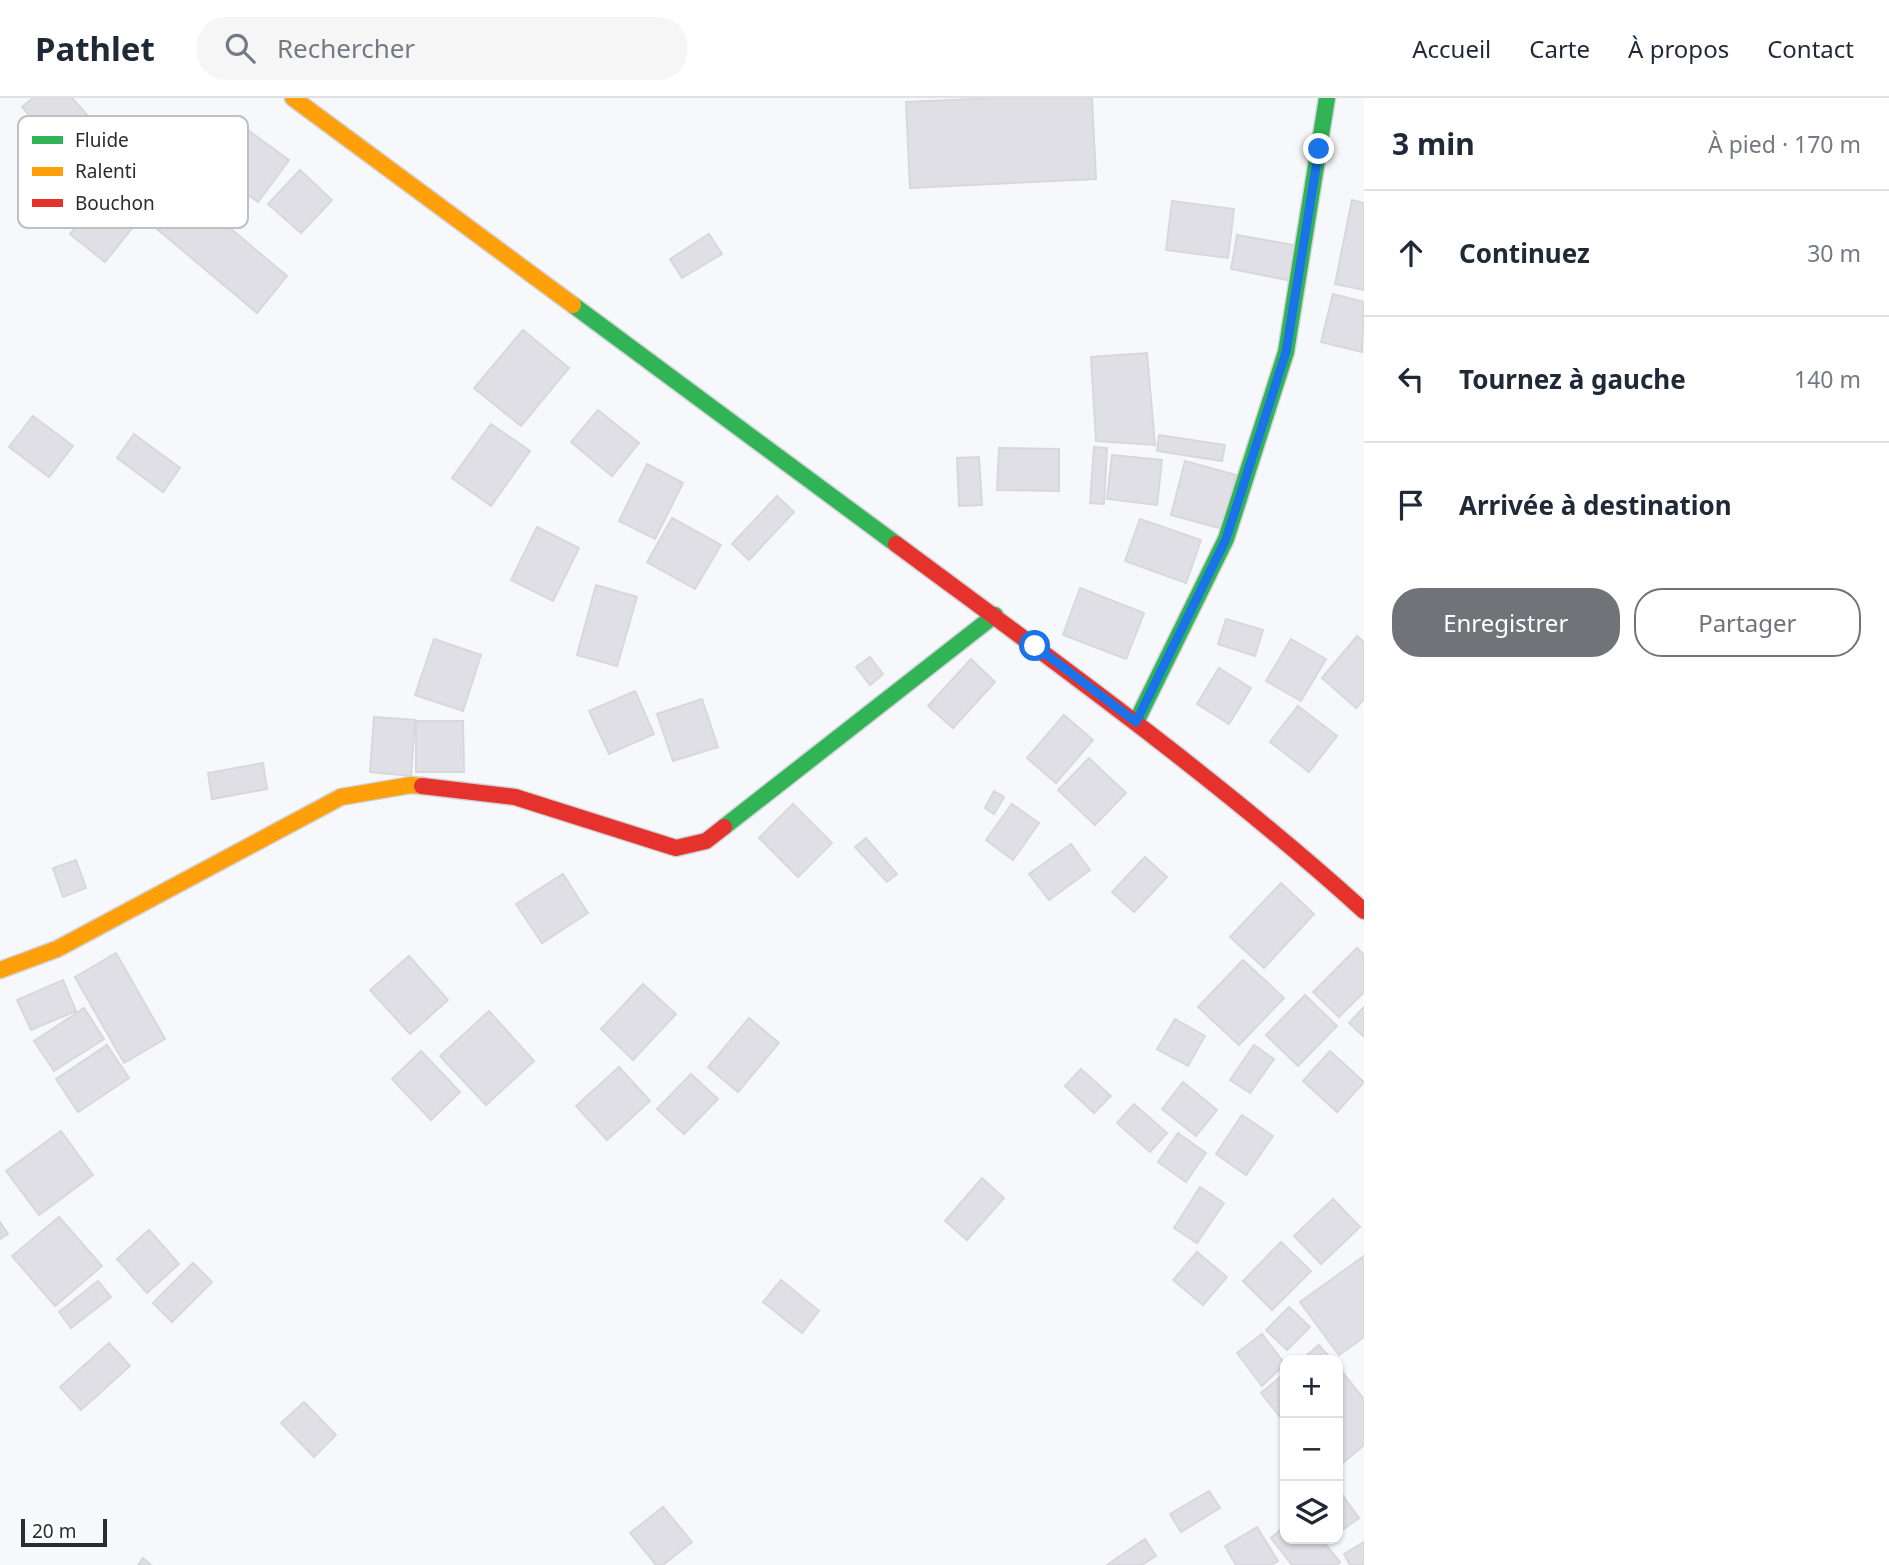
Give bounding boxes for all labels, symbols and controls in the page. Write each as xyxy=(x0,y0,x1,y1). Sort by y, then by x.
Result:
search box xyxy=(197,17,687,80)
text: Pathlet xyxy=(35,26,155,71)
icon: search xyxy=(221,29,259,67)
text: Rechercher xyxy=(277,30,415,66)
text: Accueil xyxy=(1412,32,1491,65)
text: Carte xyxy=(1529,32,1590,65)
text: À propos xyxy=(1628,32,1729,65)
text: Contact xyxy=(1767,32,1854,65)
legend xyxy=(18,116,248,228)
text: 3 min xyxy=(1392,123,1475,164)
text: Fluide xyxy=(75,127,129,153)
text: À pied · 170 m xyxy=(1708,128,1861,160)
route end xyxy=(1303,133,1334,164)
text: Ralenti xyxy=(75,158,137,184)
text: Bouchon xyxy=(75,190,155,216)
icon: ahead xyxy=(1392,234,1430,272)
text: Continuez xyxy=(1459,235,1590,271)
text: 30 m xyxy=(1807,237,1861,269)
icon: left xyxy=(1392,360,1430,398)
text: Tournez à gauche xyxy=(1459,361,1686,397)
text: 140 m xyxy=(1794,363,1861,395)
icon: arrive xyxy=(1392,486,1430,524)
text: Arrivée à destination xyxy=(1459,487,1732,523)
button: Enregistrer xyxy=(1392,588,1620,657)
button: Partager xyxy=(1634,588,1861,657)
route start xyxy=(1019,630,1050,661)
map controls xyxy=(1280,1355,1343,1544)
button: + xyxy=(1280,1355,1343,1418)
button: − xyxy=(1280,1418,1343,1481)
button: layers xyxy=(1280,1481,1343,1544)
scale bar xyxy=(21,1516,107,1548)
text: 20 m xyxy=(32,1518,76,1544)

